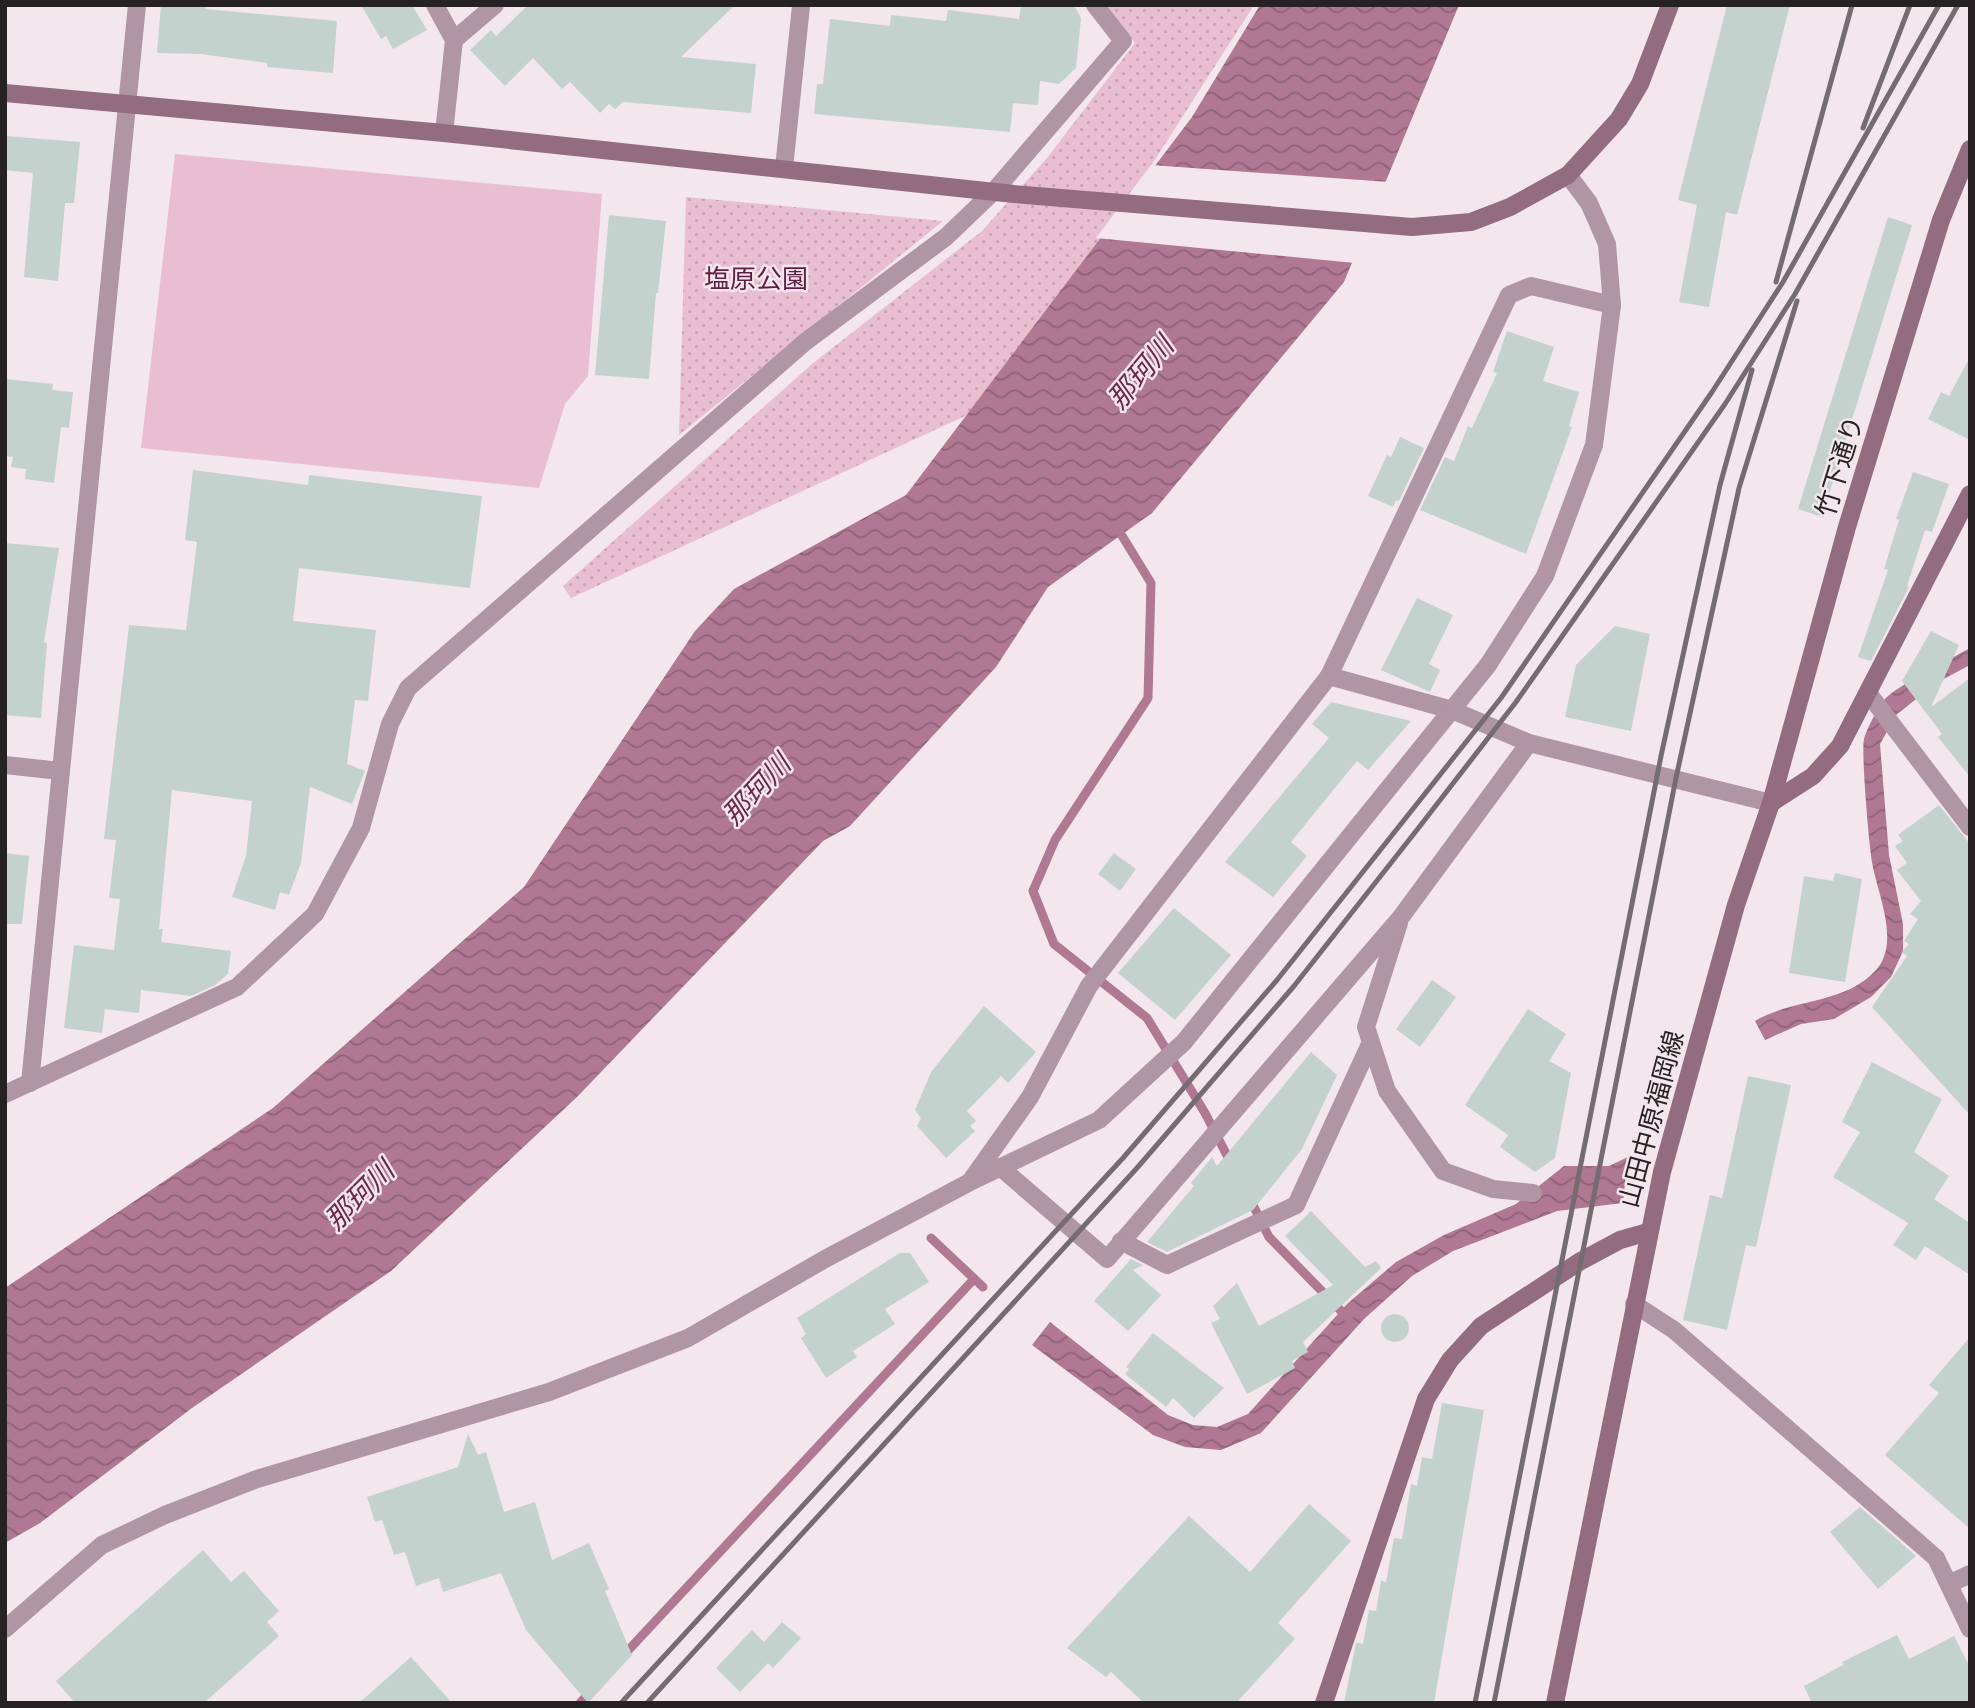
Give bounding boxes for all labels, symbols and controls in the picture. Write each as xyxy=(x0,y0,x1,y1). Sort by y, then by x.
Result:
park label: 塩原公園 xyxy=(704,262,808,295)
water label: 那珂川 xyxy=(1099,326,1183,416)
street label: 竹下通り xyxy=(1808,411,1870,521)
water label: 那珂川 xyxy=(714,743,800,832)
street label: 山田中原福岡線 xyxy=(1612,1027,1690,1211)
water label: 那珂川 xyxy=(316,1150,404,1238)

